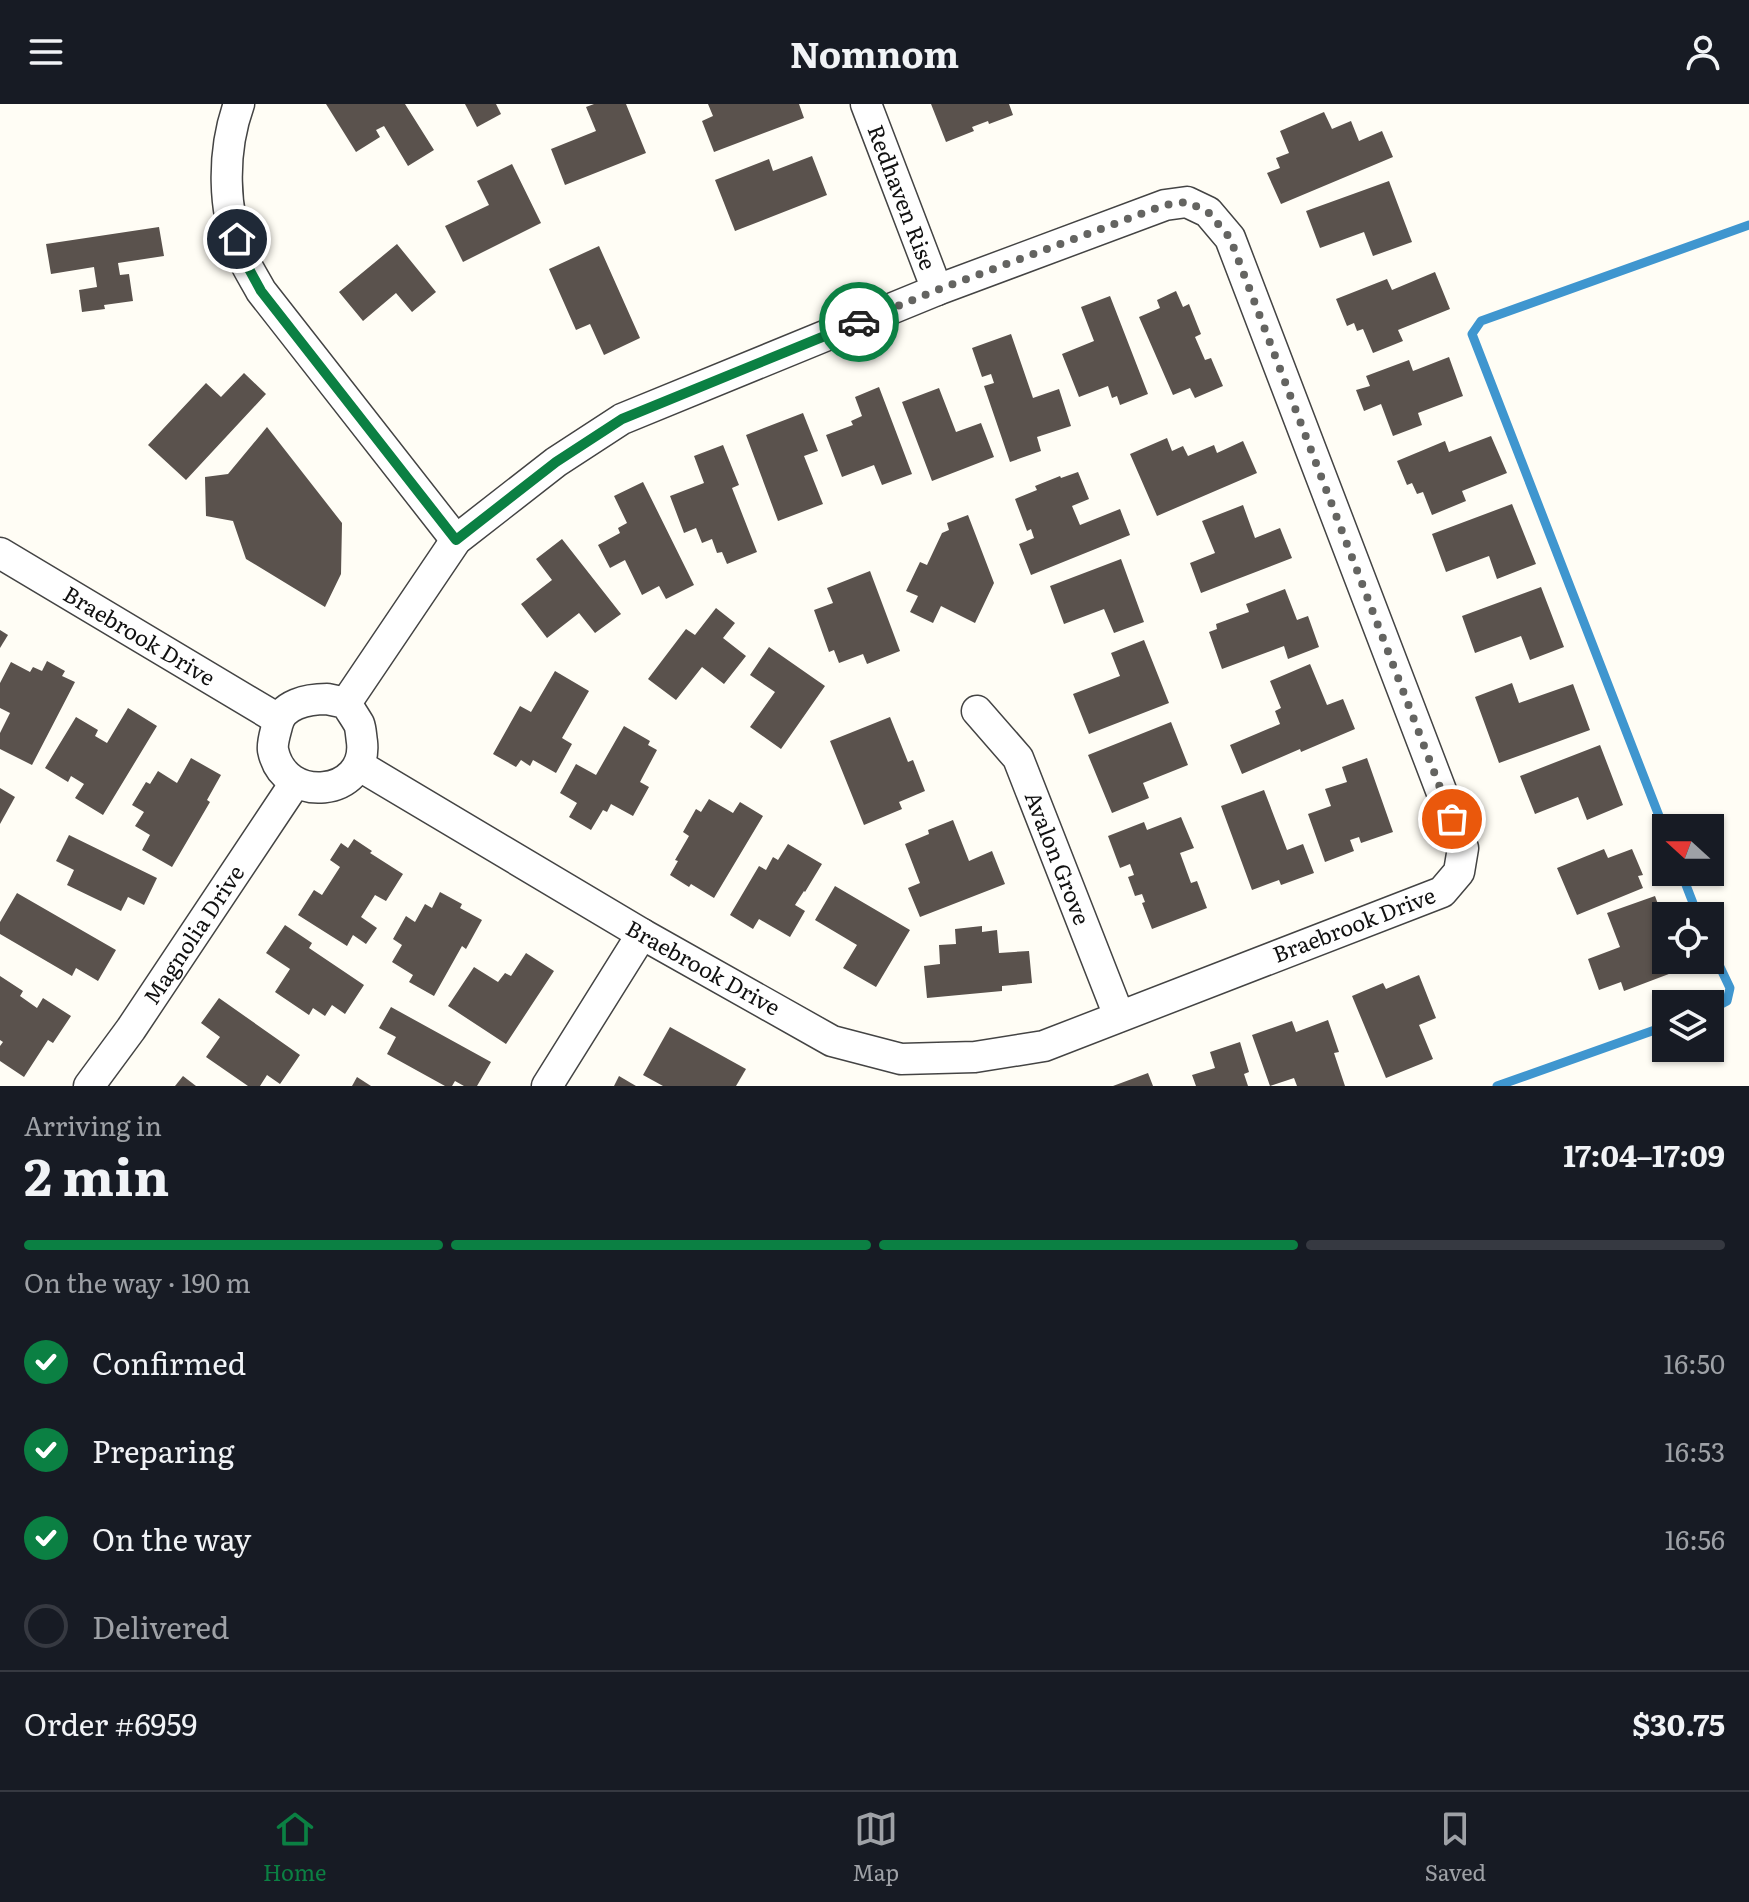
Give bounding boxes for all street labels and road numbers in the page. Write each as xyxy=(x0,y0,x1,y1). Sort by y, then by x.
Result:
street label: Redhaven Rise xyxy=(860,119,946,274)
street label: Braebrook Drive xyxy=(58,577,222,693)
street label: Avalon Grove xyxy=(1018,786,1100,929)
street label: Magnolia Drive xyxy=(134,858,251,1010)
street label: Braebrook Drive xyxy=(1267,877,1440,970)
street label: Braebrook Drive xyxy=(621,911,787,1023)

